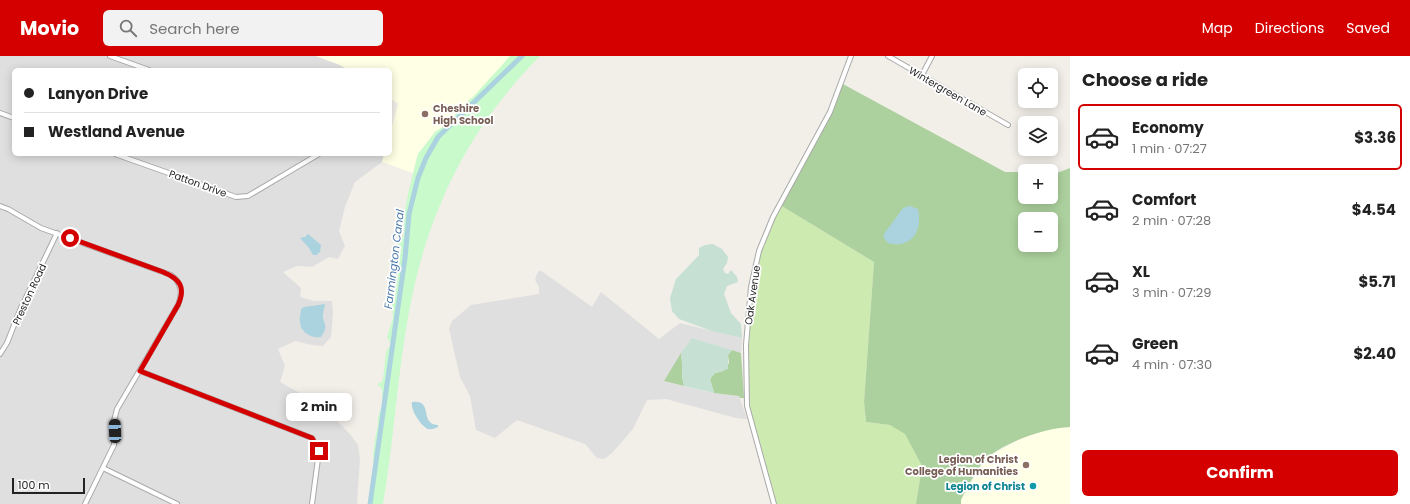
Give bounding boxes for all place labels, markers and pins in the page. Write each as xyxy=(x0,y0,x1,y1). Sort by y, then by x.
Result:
place label: Cheshire High School xyxy=(433,101,494,128)
marker: Cheshire High School xyxy=(420,109,430,119)
place label: Legion of Christ College of Humanities xyxy=(905,452,1018,479)
marker: Legion of Christ College of Humanities xyxy=(1021,460,1031,470)
place label: Legion of Christ xyxy=(946,479,1025,494)
marker: Legion of Christ xyxy=(1028,481,1038,491)

